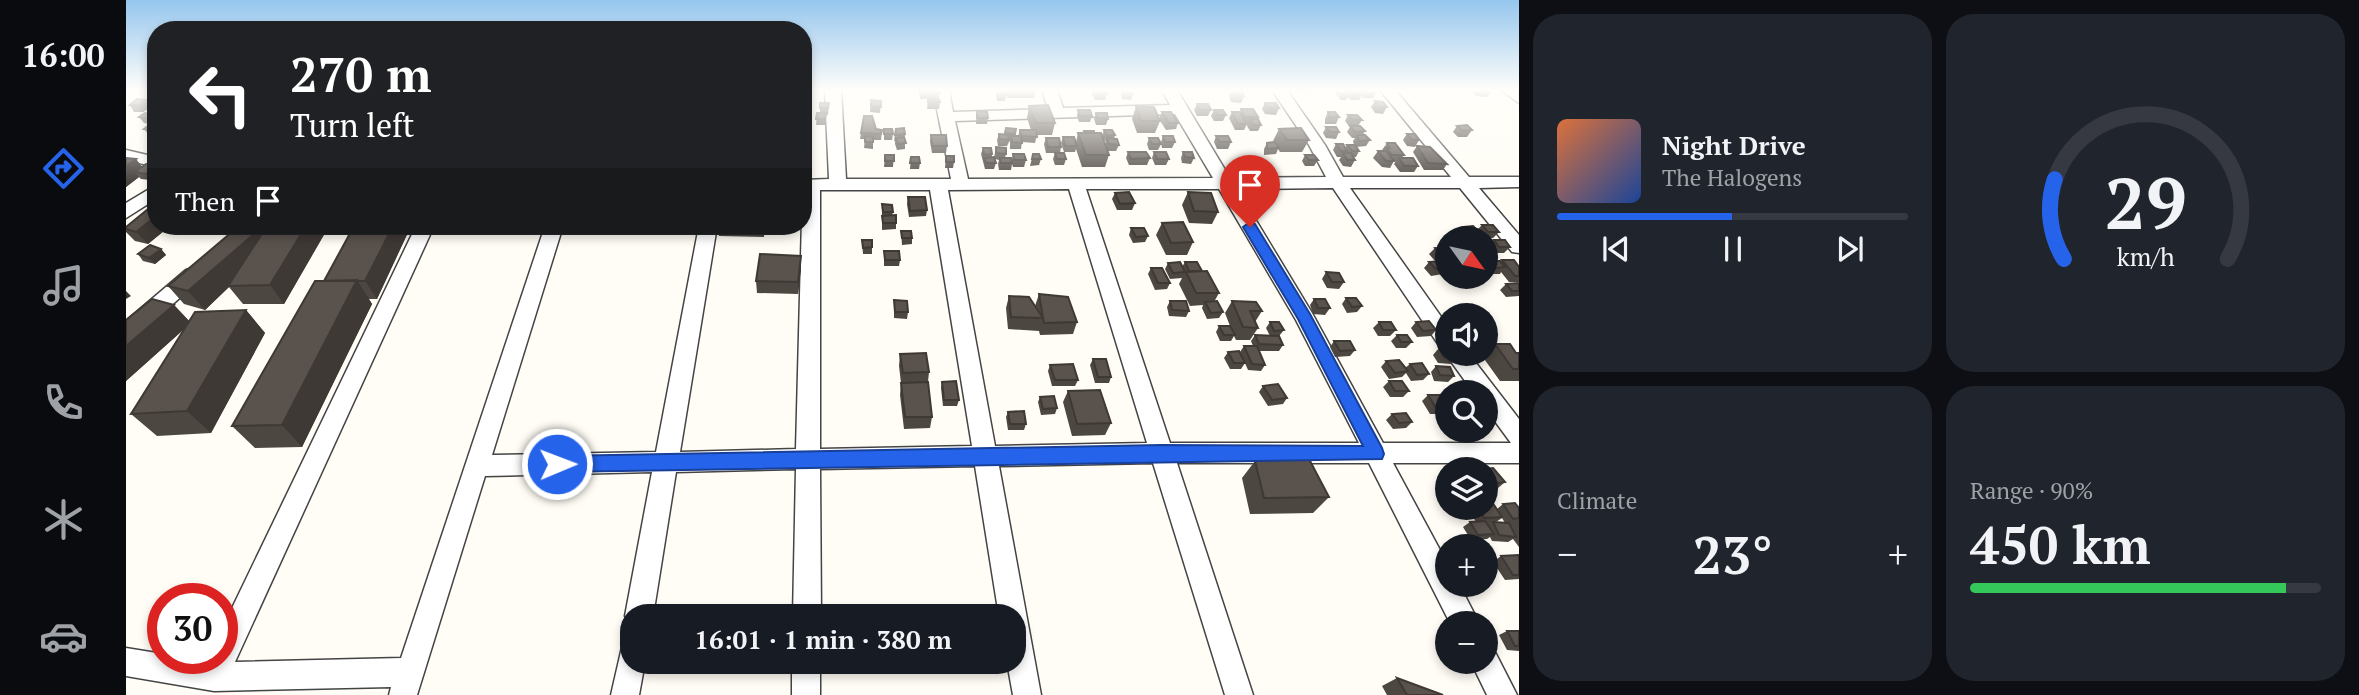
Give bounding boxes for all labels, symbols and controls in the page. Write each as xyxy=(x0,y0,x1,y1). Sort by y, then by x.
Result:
text: 16:00 xyxy=(21,34,105,76)
text: 270 m xyxy=(290,41,432,106)
icon: left xyxy=(175,49,266,140)
text: Turn left xyxy=(290,104,414,146)
text: Night Drive xyxy=(1662,128,1806,162)
icon: directions xyxy=(39,144,88,193)
text: 29 xyxy=(2104,154,2187,251)
pin xyxy=(1220,155,1280,227)
text: The Halogens xyxy=(1662,162,1802,193)
icon: arrive xyxy=(1231,166,1269,204)
icon: arrive xyxy=(249,182,287,220)
text: Then xyxy=(175,184,235,218)
north arrow xyxy=(1435,226,1498,289)
map controls xyxy=(1435,226,1498,674)
icon: previous xyxy=(1597,230,1635,268)
icon: pause xyxy=(1714,230,1752,268)
icon: next xyxy=(1831,230,1869,268)
text: km/h xyxy=(2117,240,2175,273)
icon: music xyxy=(39,261,88,310)
button: sound xyxy=(1435,303,1498,366)
icon: phone xyxy=(39,378,88,427)
button: search xyxy=(1435,380,1498,443)
position arrow xyxy=(520,427,594,501)
button: layers xyxy=(1435,457,1498,520)
text: Range · 90% xyxy=(1970,475,2093,506)
text: Climate xyxy=(1557,485,1637,516)
icon: climate xyxy=(39,495,88,544)
text: 450 km xyxy=(1970,510,2151,579)
text: 23° xyxy=(1692,520,1773,589)
text: − xyxy=(1557,529,1577,579)
text: + xyxy=(1888,529,1908,579)
button: + xyxy=(1435,534,1498,597)
speed limit sign: 30 xyxy=(147,583,238,674)
button: − xyxy=(1435,611,1498,674)
icon: car xyxy=(39,612,88,661)
text: 16:01 · 1 min · 380 m xyxy=(694,622,952,656)

